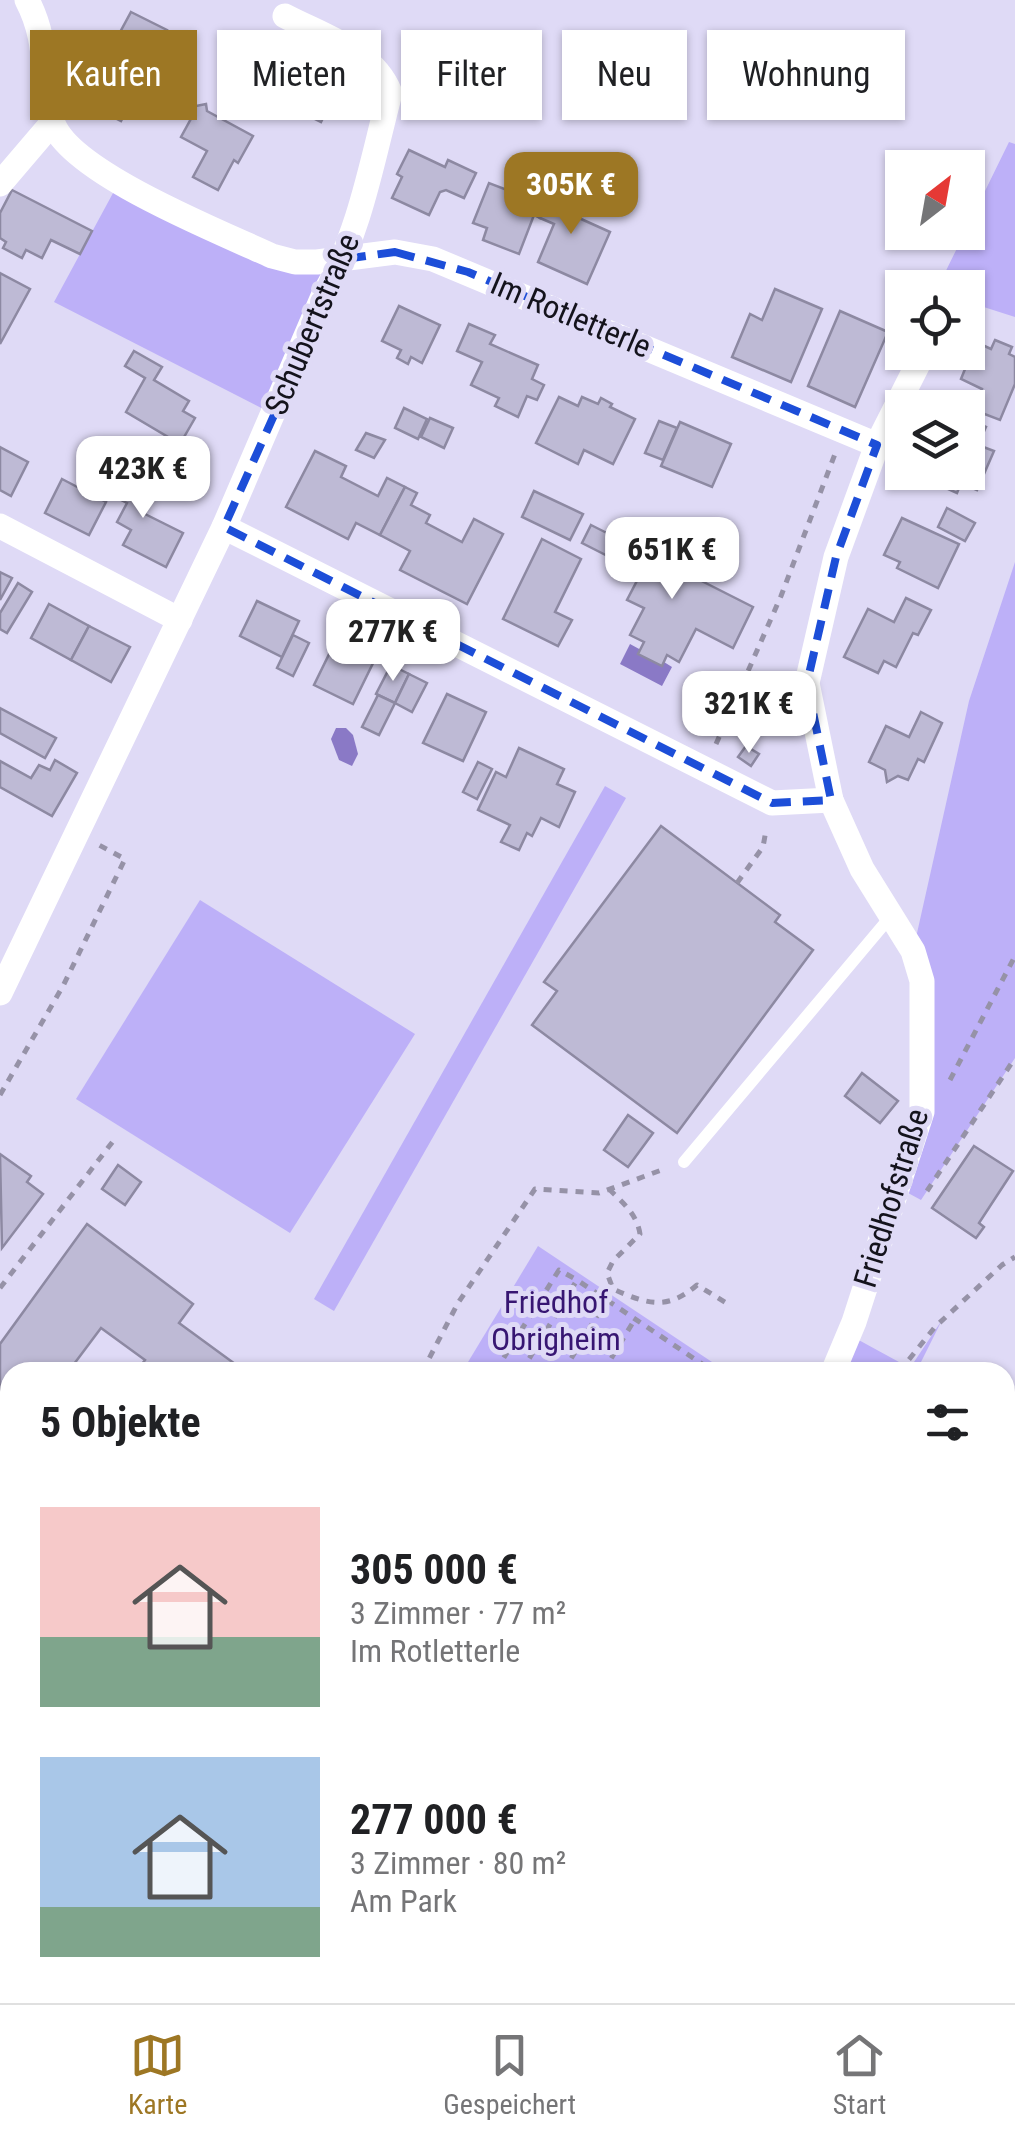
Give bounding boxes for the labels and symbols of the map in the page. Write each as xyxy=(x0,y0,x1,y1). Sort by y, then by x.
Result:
north arrow xyxy=(885,150,985,250)
pin: 305K € xyxy=(490,152,652,237)
street label: Schubertstraße xyxy=(257,228,367,420)
street label: Im Rotletterle xyxy=(485,264,657,366)
pin: 423K € xyxy=(62,436,224,521)
pin: 651K € xyxy=(591,517,753,602)
pin: 277K € xyxy=(312,599,474,684)
pin: 321K € xyxy=(668,671,830,756)
street label: Friedhofstraße xyxy=(846,1104,936,1292)
park label: Friedhof Obrigheim xyxy=(491,1283,621,1358)

